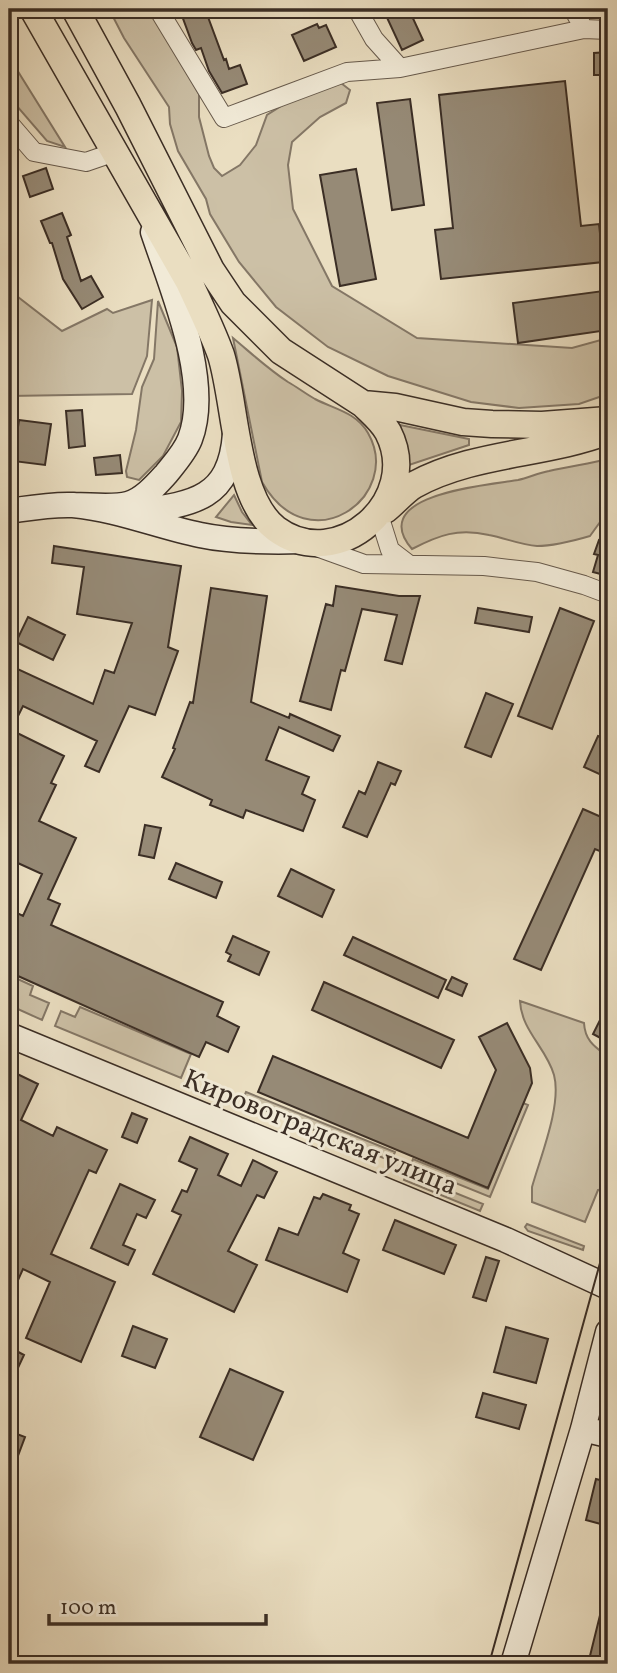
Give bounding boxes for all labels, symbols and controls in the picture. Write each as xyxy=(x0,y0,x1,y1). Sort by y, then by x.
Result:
street label: Кировоградская улица xyxy=(177,1060,463,1206)
scale bar xyxy=(49,1582,266,1626)
text: 100 m xyxy=(60,1594,117,1623)

